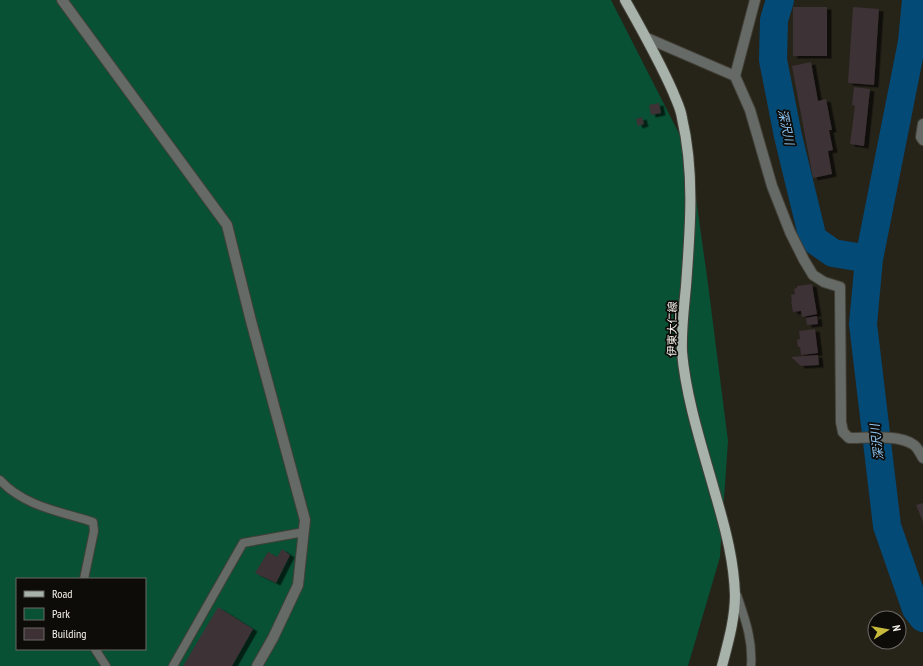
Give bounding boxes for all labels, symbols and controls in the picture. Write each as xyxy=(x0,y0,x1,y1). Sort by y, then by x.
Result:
water label: 深沢川 xyxy=(775,108,798,148)
street label: 伊東大仁線 xyxy=(665,301,679,357)
water label: 深沢川 xyxy=(867,421,886,461)
legend xyxy=(16,578,146,650)
text: Road xyxy=(52,586,72,601)
text: Park xyxy=(52,606,70,621)
north arrow xyxy=(867,610,907,650)
text: N xyxy=(889,624,904,632)
text: Building xyxy=(52,626,87,641)

